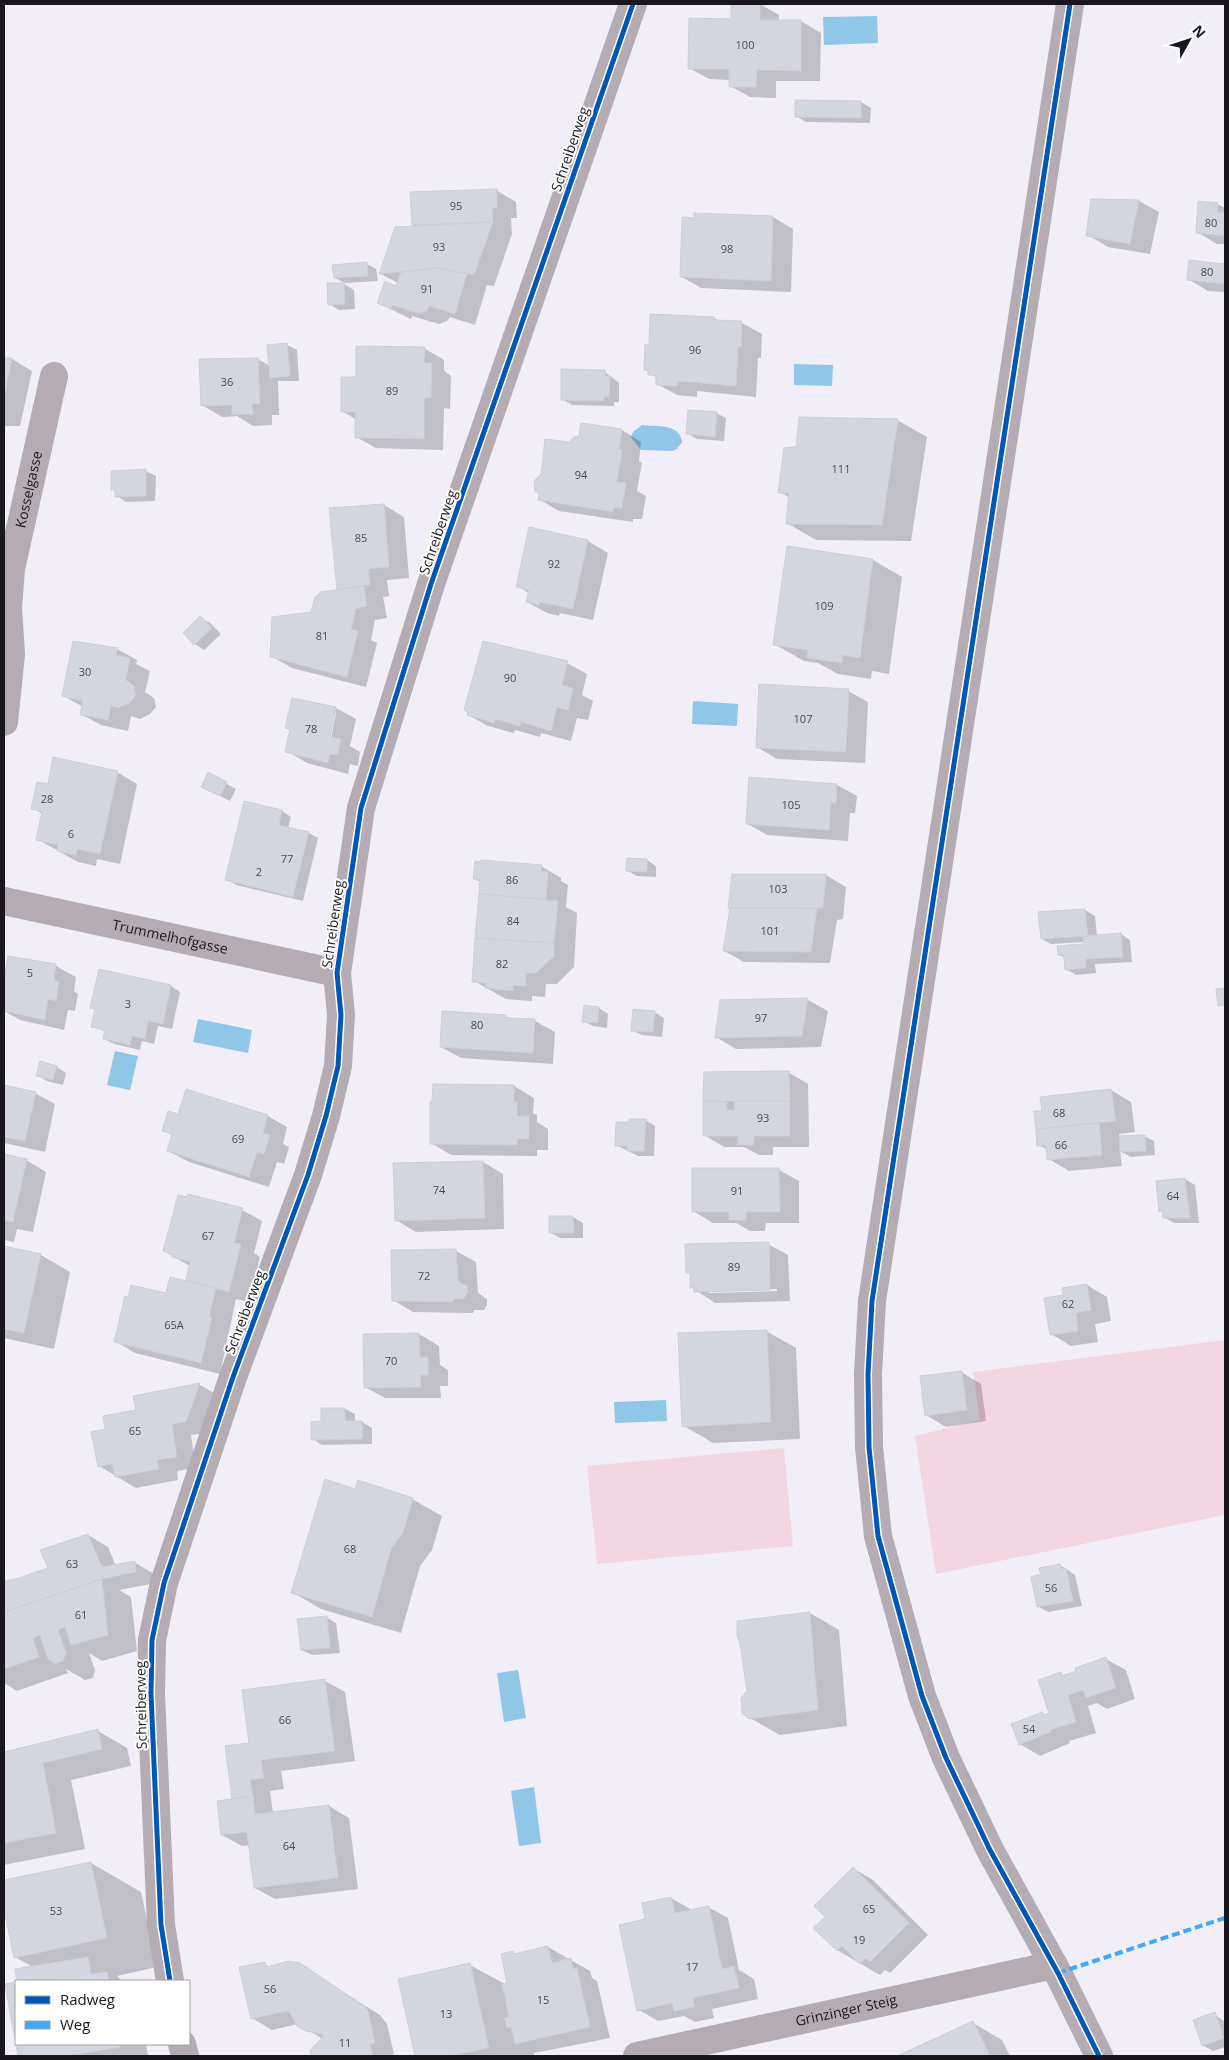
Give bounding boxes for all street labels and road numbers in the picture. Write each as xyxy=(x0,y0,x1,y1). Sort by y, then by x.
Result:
street label: Schreiberweg xyxy=(546,104,593,194)
street label: Kosselgasse xyxy=(10,449,46,530)
street label: Schreiberweg xyxy=(414,487,461,577)
street label: Schreiberweg xyxy=(317,878,348,969)
street label: Trummelhofgasse xyxy=(111,915,230,958)
street label: Schreiberweg xyxy=(220,1267,269,1357)
street label: Schreiberweg xyxy=(130,1660,151,1749)
street label: Grinzinger Steig xyxy=(793,1990,899,2030)

